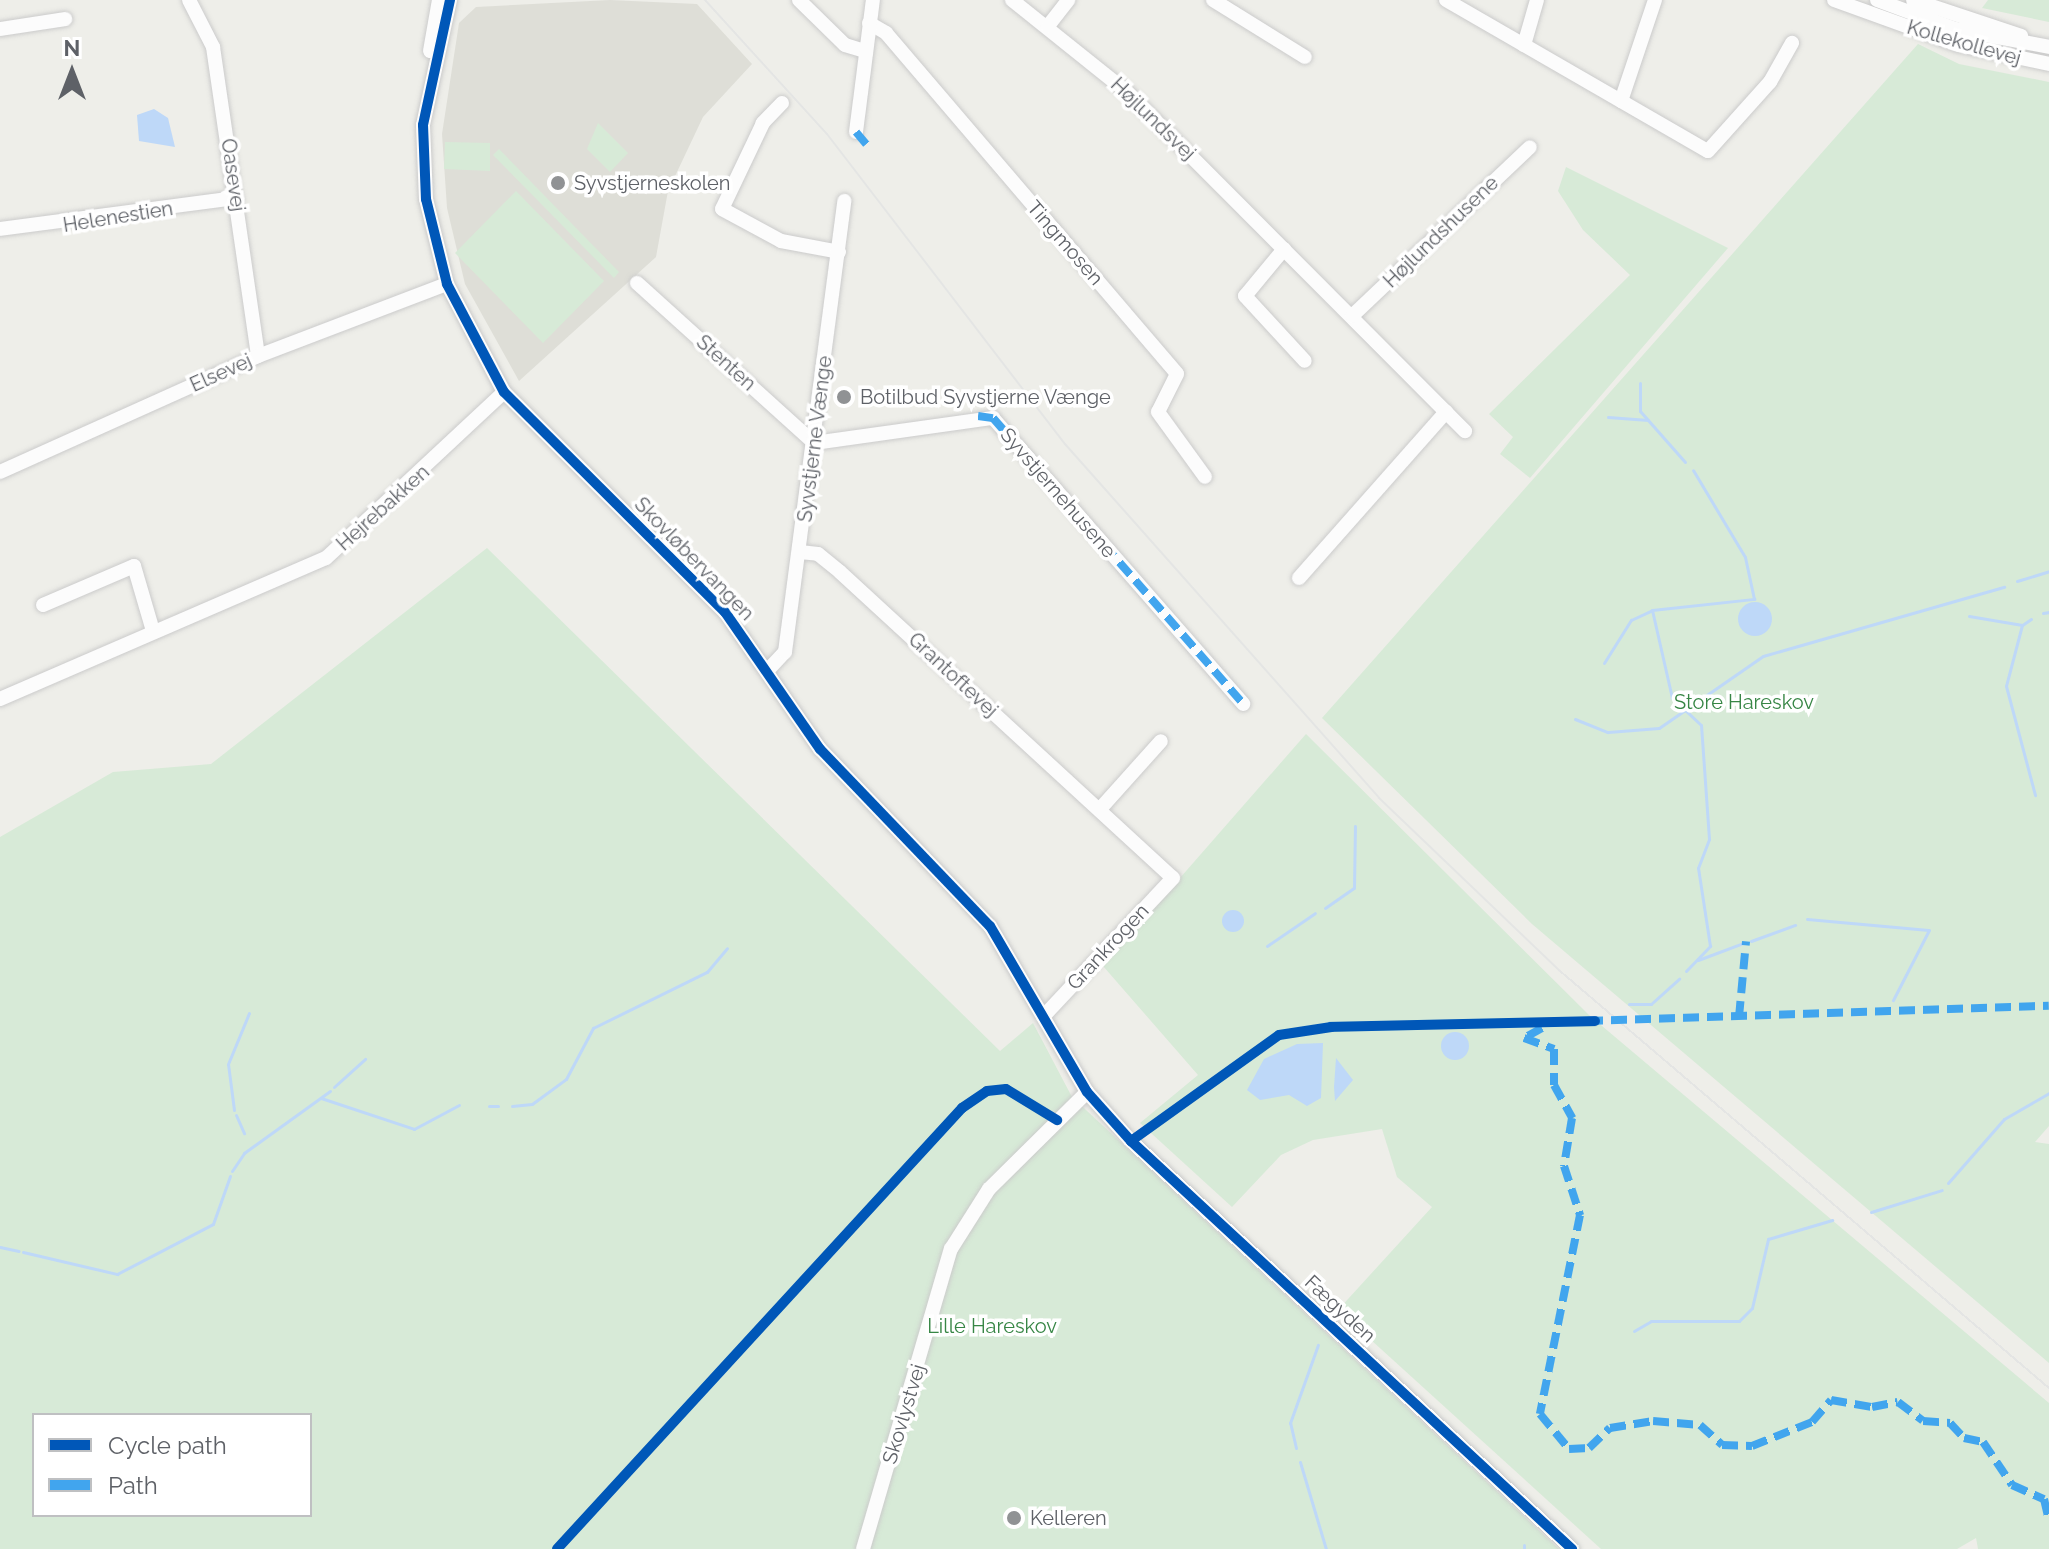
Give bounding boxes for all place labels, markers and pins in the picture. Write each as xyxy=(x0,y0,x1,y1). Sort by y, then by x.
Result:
place label: Syvstjerneskolen xyxy=(574,171,731,195)
marker: Syvstjerneskolen xyxy=(549,174,567,192)
place label: Botilbud Syvstjerne Vænge xyxy=(860,385,1111,409)
marker: Botilbud Syvstjerne Vænge xyxy=(835,388,853,406)
place label: Kelleren xyxy=(1030,1506,1107,1530)
marker: Kelleren xyxy=(1005,1509,1023,1527)

